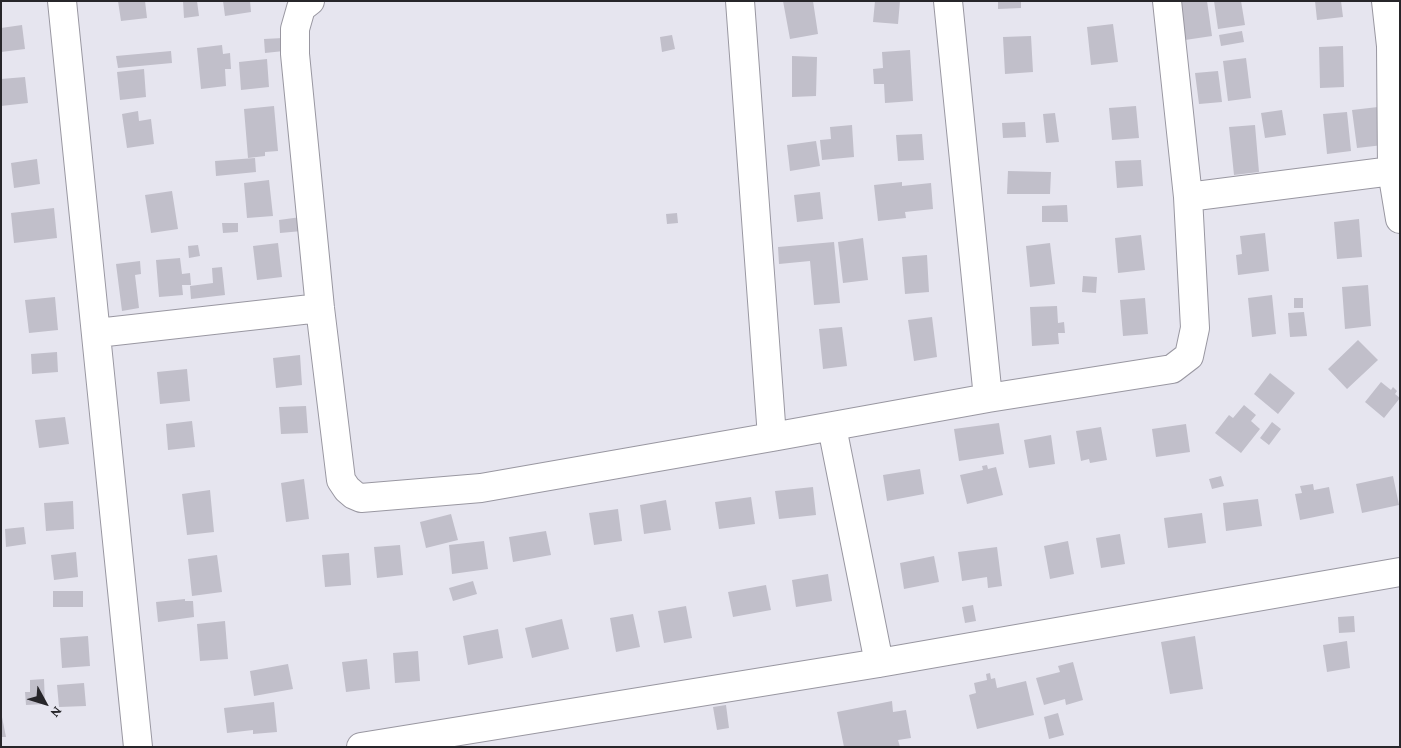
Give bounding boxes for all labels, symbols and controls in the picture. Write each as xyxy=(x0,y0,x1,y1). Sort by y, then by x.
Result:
north arrow xyxy=(20,678,70,728)
text: N xyxy=(47,704,66,721)

